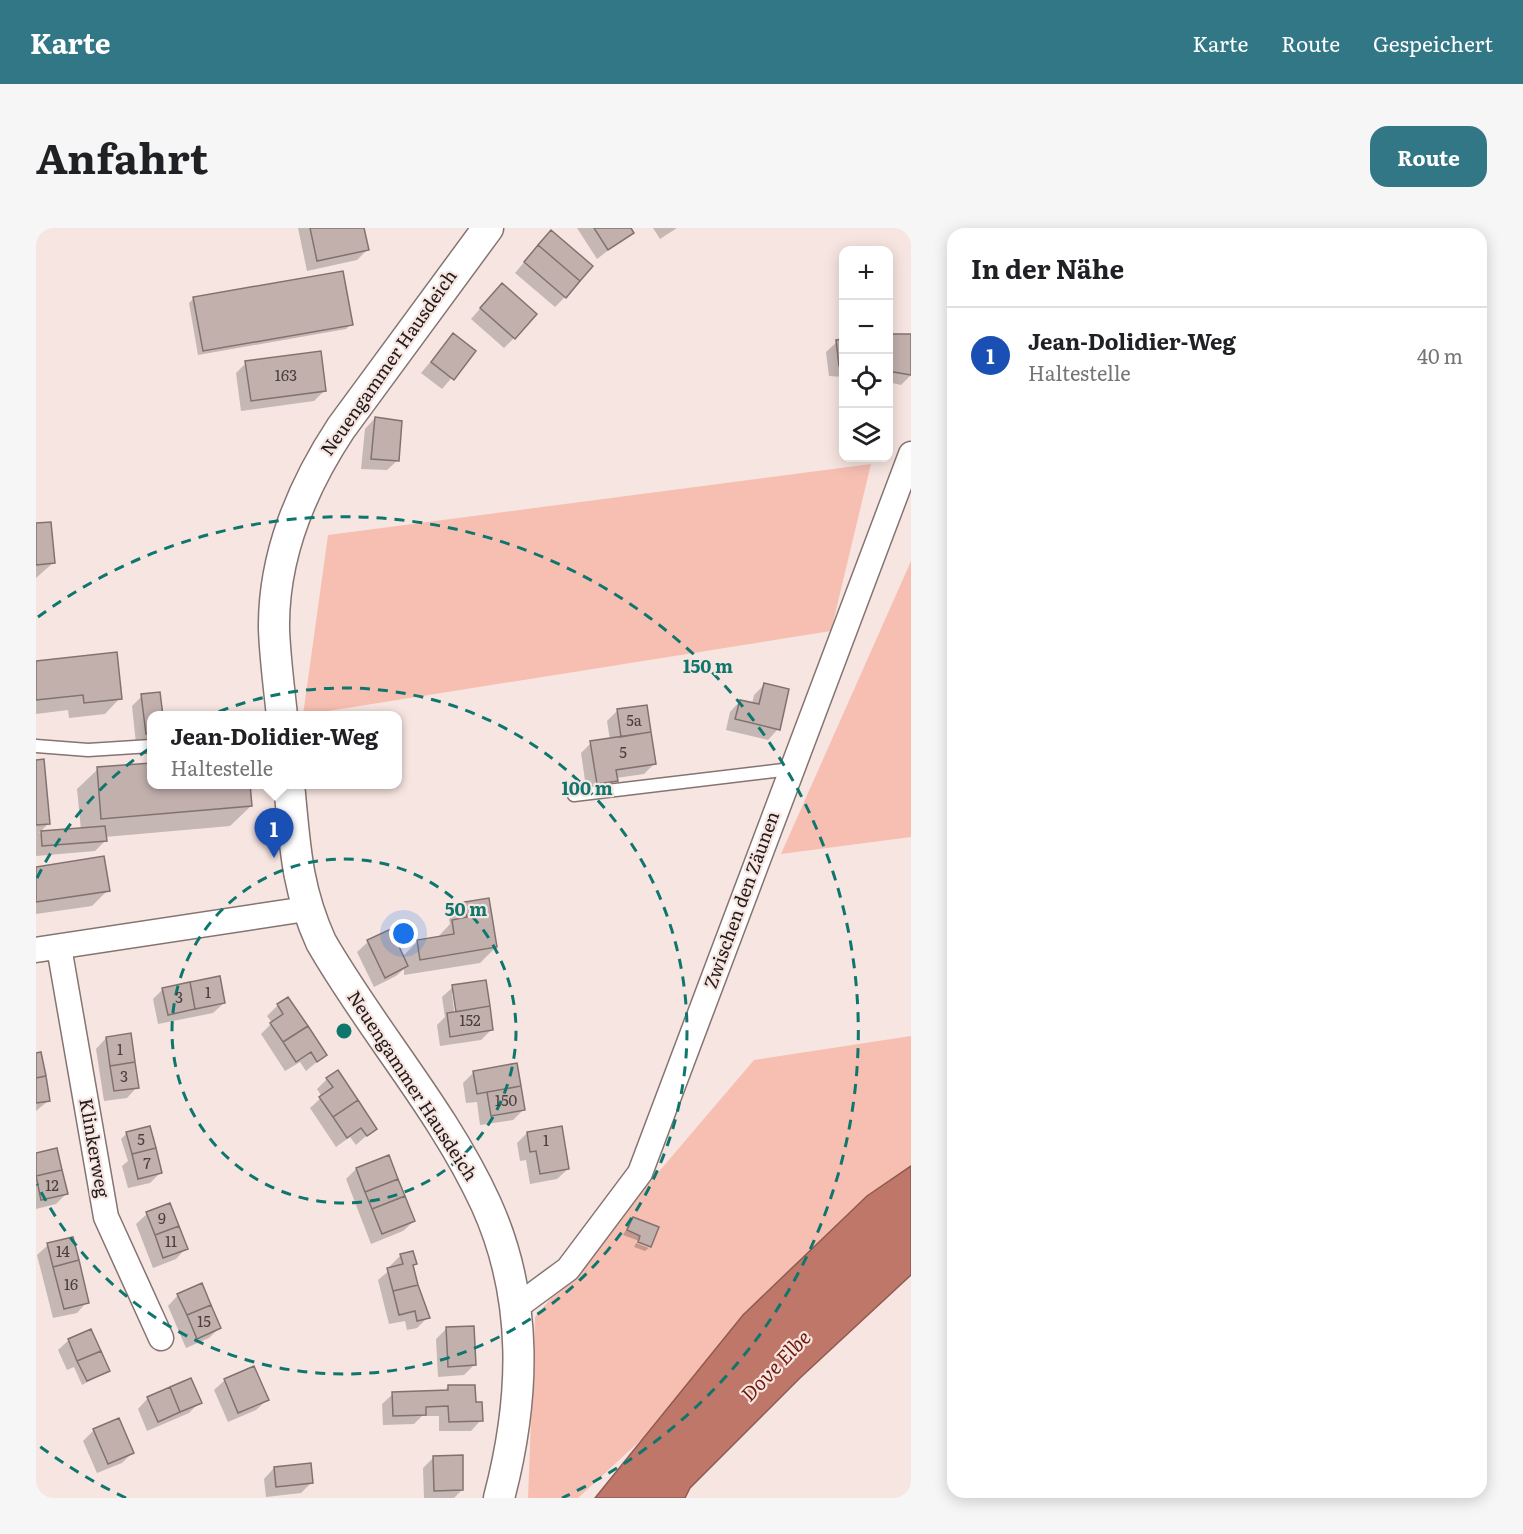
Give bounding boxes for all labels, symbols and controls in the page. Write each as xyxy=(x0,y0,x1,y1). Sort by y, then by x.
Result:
text: Karte xyxy=(30,21,111,63)
text: Karte xyxy=(1192,27,1248,58)
text: Route xyxy=(1281,27,1340,58)
text: Gespeichert xyxy=(1373,27,1493,58)
text: Anfahrt xyxy=(36,125,208,187)
button: Route xyxy=(1370,126,1487,187)
map controls xyxy=(839,246,893,462)
button: + xyxy=(839,246,893,300)
text: In der Nähe xyxy=(971,248,1124,287)
street label: Neuengammer Hausdeich xyxy=(313,263,463,461)
button: − xyxy=(839,300,893,354)
text: Jean-Dolidier-Weg xyxy=(1028,324,1236,357)
text: 1 xyxy=(986,340,995,370)
text: 40 m xyxy=(1417,340,1463,370)
button: locate xyxy=(839,354,893,408)
text: Haltestelle xyxy=(1028,357,1131,387)
house number: 163 xyxy=(275,363,297,386)
button: layers xyxy=(839,408,893,462)
text: 150 m xyxy=(683,652,733,679)
house number: 5a xyxy=(626,708,643,731)
popup xyxy=(147,711,402,789)
text: Jean-Dolidier-Weg xyxy=(171,719,378,752)
house number: 5 xyxy=(619,740,627,763)
text: Haltestelle xyxy=(171,752,273,782)
text: 100 m xyxy=(561,774,613,801)
street label: Zwischen den Zäunen xyxy=(696,807,785,992)
pin: 1 xyxy=(254,808,294,858)
text: 50 m xyxy=(445,895,487,922)
your location xyxy=(389,919,418,948)
house number: 1 xyxy=(205,980,211,1003)
house number: 3 xyxy=(175,985,183,1008)
street label: Neuengammer Hausdeich xyxy=(341,985,485,1186)
house number: 152 xyxy=(459,1008,481,1031)
centre of rings xyxy=(334,1021,354,1041)
house number: 1 xyxy=(117,1037,123,1060)
house number: 3 xyxy=(120,1064,128,1087)
house number: 150 xyxy=(495,1088,518,1111)
street label: Klinkerweg xyxy=(73,1096,118,1201)
house number: 5 xyxy=(137,1127,145,1150)
house number: 1 xyxy=(543,1128,549,1151)
house number: 7 xyxy=(143,1151,151,1174)
house number: 12 xyxy=(45,1173,59,1196)
house number: 9 xyxy=(158,1206,166,1229)
house number: 11 xyxy=(165,1229,177,1252)
house number: 14 xyxy=(56,1239,70,1262)
house number: 16 xyxy=(64,1272,78,1295)
house number: 15 xyxy=(197,1309,211,1332)
water label: Dove Elbe xyxy=(733,1322,816,1407)

